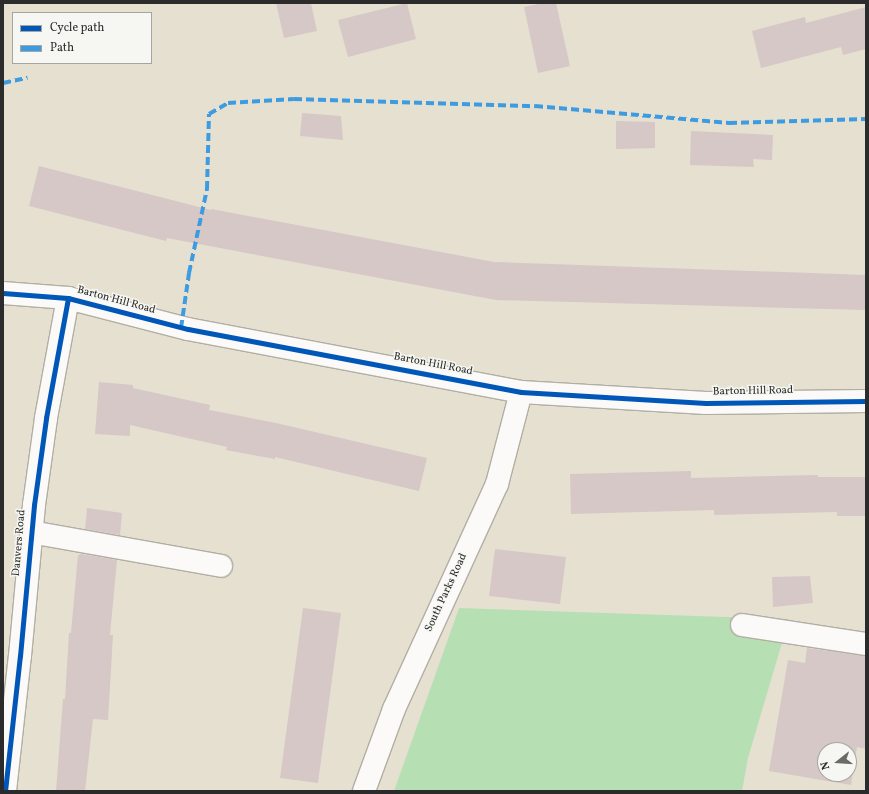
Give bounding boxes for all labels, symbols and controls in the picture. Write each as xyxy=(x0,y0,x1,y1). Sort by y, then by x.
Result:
legend xyxy=(12,12,152,64)
text: Cycle path xyxy=(50,20,105,36)
text: Path xyxy=(50,40,74,56)
street label: Barton Hill Road xyxy=(75,284,157,318)
street label: Barton Hill Road xyxy=(392,351,474,379)
street label: Barton Hill Road xyxy=(713,385,793,399)
street label: Danvers Road xyxy=(11,509,29,577)
street label: South Parks Road xyxy=(423,552,471,634)
north arrow xyxy=(817,742,857,782)
text: N xyxy=(818,759,834,771)

